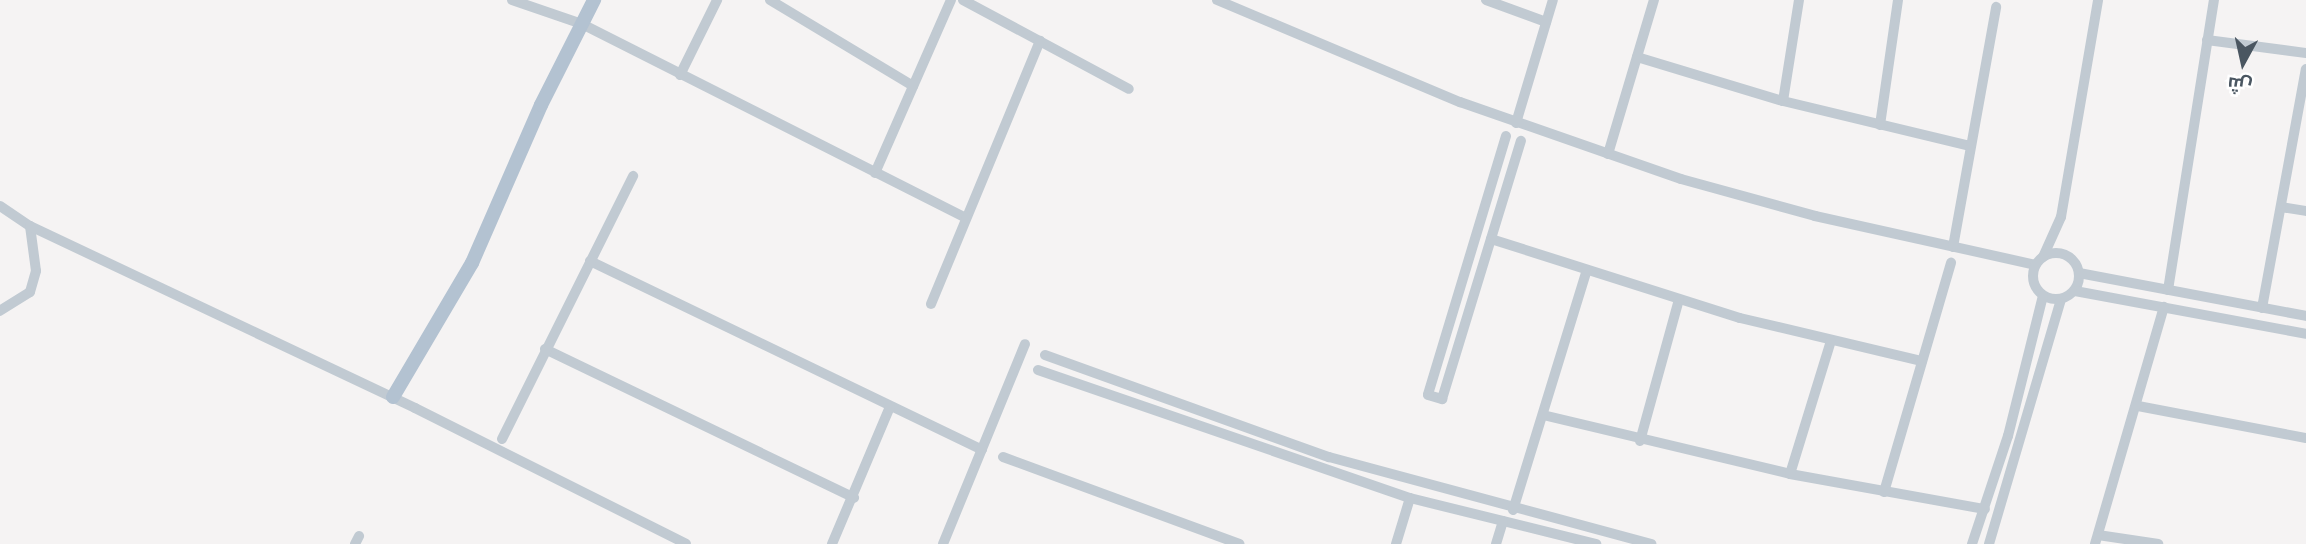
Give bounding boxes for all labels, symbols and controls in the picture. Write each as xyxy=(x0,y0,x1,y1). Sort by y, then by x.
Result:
north arrow xyxy=(2208,28,2278,98)
text: ش xyxy=(2226,69,2254,99)

